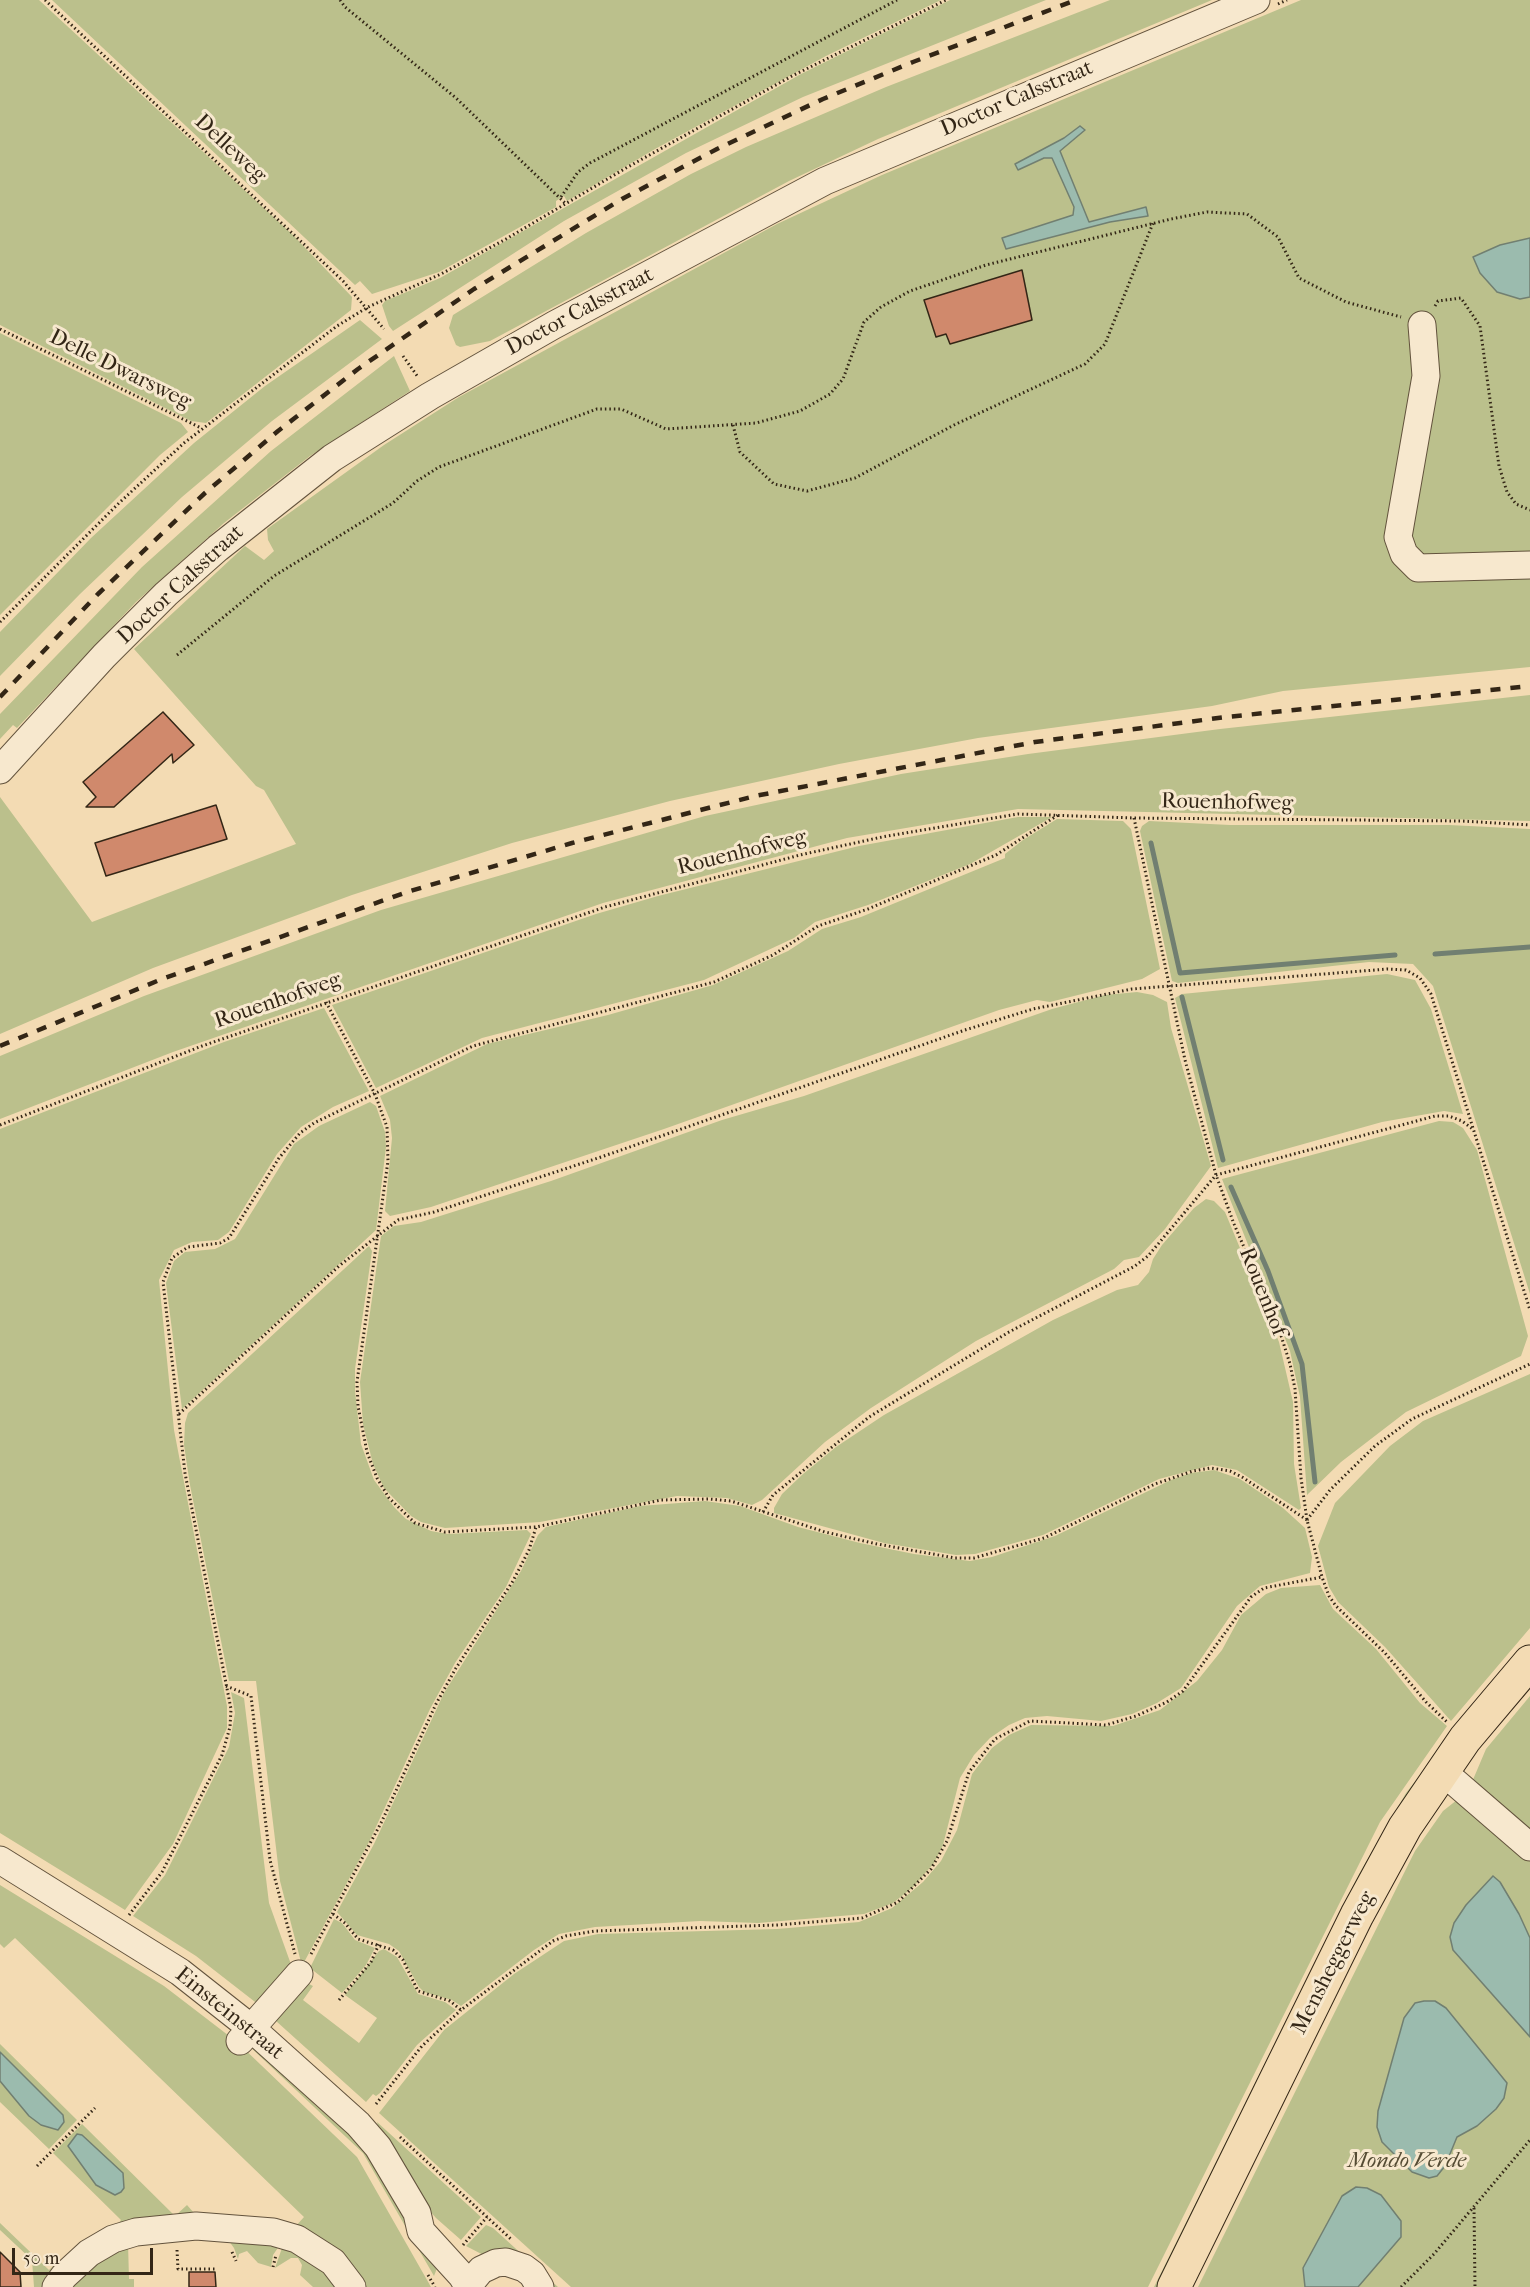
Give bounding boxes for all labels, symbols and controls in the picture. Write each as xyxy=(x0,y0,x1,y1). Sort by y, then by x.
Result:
street label: Doctor Calsstraat xyxy=(937,55,1097,143)
street label: Delleweg xyxy=(189,109,271,189)
street label: Doctor Calsstraat xyxy=(502,262,658,362)
street label: Delle Dwarsweg xyxy=(45,324,195,416)
street label: Doctor Calsstraat xyxy=(112,520,250,650)
street label: Rouenhofweg xyxy=(1161,789,1293,817)
street label: Rouenhofweg xyxy=(675,824,809,882)
street label: Rouenhofweg xyxy=(211,967,345,1035)
street label: Rouenhof xyxy=(1232,1244,1292,1340)
street label: Mensheggerweg xyxy=(1287,1887,1381,2039)
street label: Einsteinstraat xyxy=(169,1962,289,2066)
park label: Mondo Verde xyxy=(1348,2149,1466,2175)
scale bar xyxy=(15,2236,156,2274)
text: 50 m xyxy=(23,2248,59,2269)

